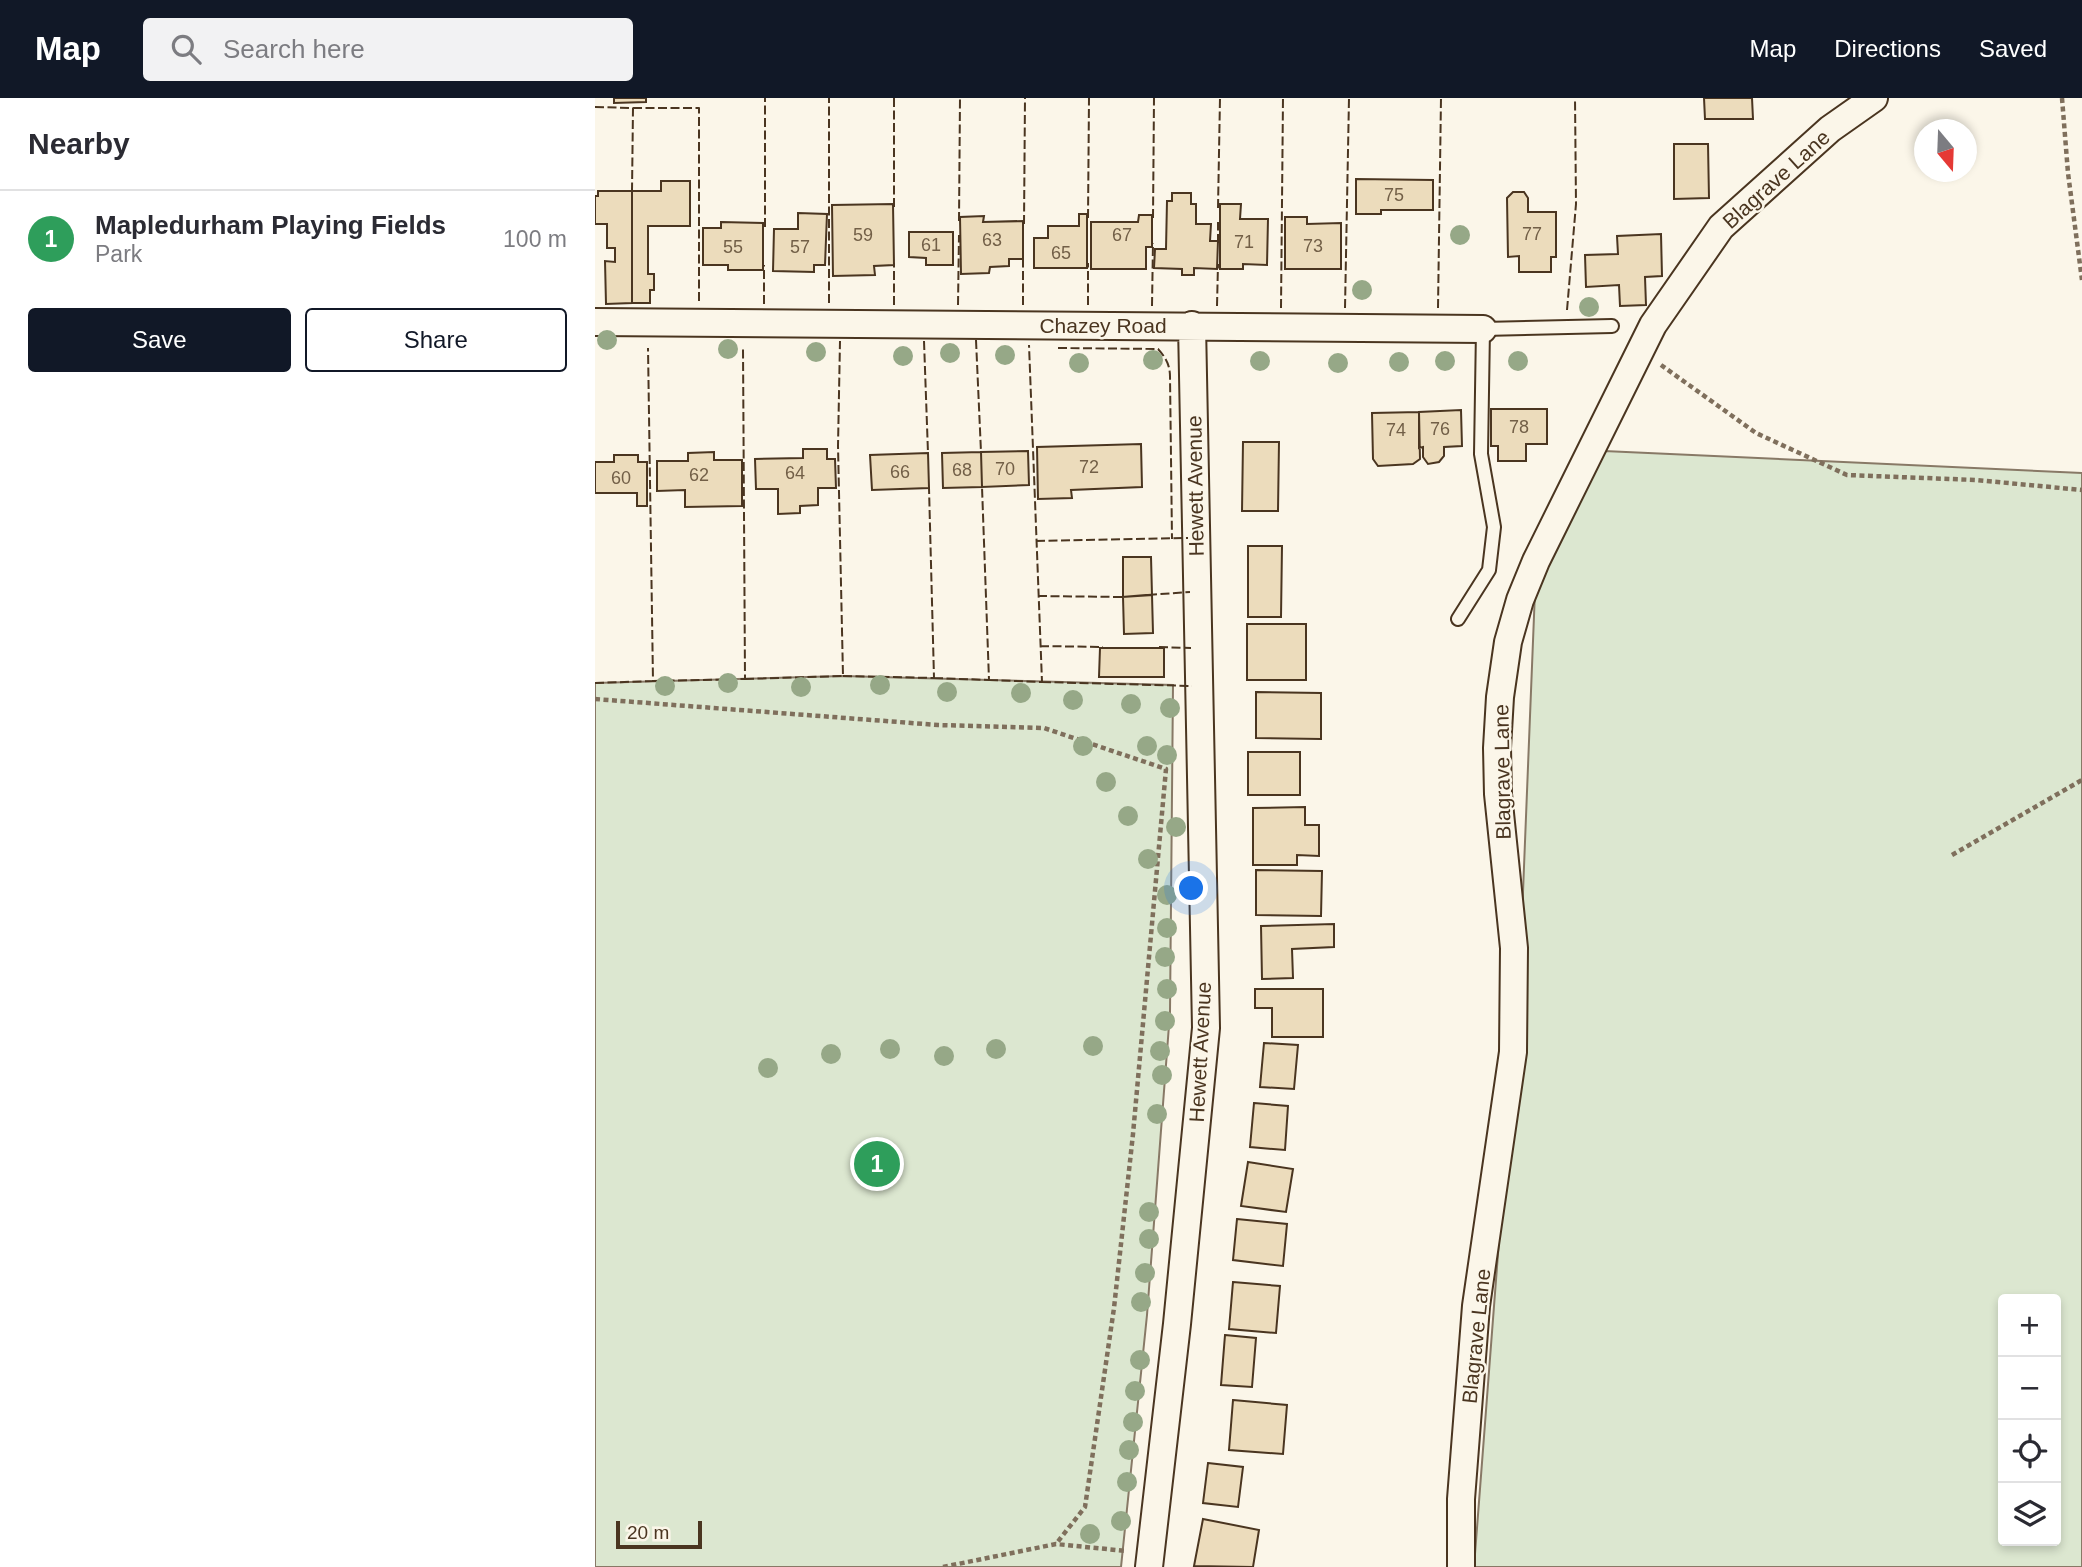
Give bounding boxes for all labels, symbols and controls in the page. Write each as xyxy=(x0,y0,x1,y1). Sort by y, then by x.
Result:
search box xyxy=(143,18,633,81)
text: Map xyxy=(35,30,101,67)
icon: search xyxy=(167,30,205,68)
text: Search here xyxy=(223,34,365,64)
text: Map xyxy=(1750,35,1796,62)
text: Directions xyxy=(1834,35,1941,62)
text: Saved xyxy=(1979,35,2047,62)
north arrow xyxy=(1914,119,1977,182)
street label: Blagrave Lane xyxy=(1718,125,1834,233)
text: Nearby xyxy=(28,127,130,160)
house number: 75 xyxy=(1384,185,1404,205)
text: Mapledurham Playing Fields xyxy=(95,210,446,240)
house number: 77 xyxy=(1522,224,1542,244)
house number: 59 xyxy=(853,225,873,245)
house number: 67 xyxy=(1112,225,1132,245)
text: 1 xyxy=(45,226,57,252)
text: 100 m xyxy=(503,226,567,252)
house number: 63 xyxy=(982,230,1002,250)
house number: 71 xyxy=(1234,232,1254,252)
house number: 61 xyxy=(921,235,941,255)
house number: 73 xyxy=(1303,236,1323,256)
house number: 55 xyxy=(723,237,743,257)
house number: 57 xyxy=(790,237,810,257)
text: Park xyxy=(95,241,142,267)
house number: 65 xyxy=(1051,243,1071,263)
button: Save xyxy=(28,308,291,372)
button: Share xyxy=(305,308,567,372)
street label: Chazey Road xyxy=(1039,314,1167,337)
street label: Hewett Avenue xyxy=(1182,415,1208,557)
house number: 78 xyxy=(1509,417,1529,437)
house number: 76 xyxy=(1430,419,1450,439)
house number: 74 xyxy=(1386,420,1406,440)
house number: 72 xyxy=(1079,457,1099,477)
house number: 70 xyxy=(995,459,1015,479)
house number: 68 xyxy=(952,460,972,480)
house number: 66 xyxy=(890,462,910,482)
house number: 64 xyxy=(785,463,805,483)
house number: 62 xyxy=(689,465,709,485)
house number: 60 xyxy=(611,468,631,488)
street label: Blagrave Lane xyxy=(1489,704,1515,840)
your location xyxy=(1174,871,1208,905)
street label: Hewett Avenue xyxy=(1185,981,1215,1123)
pin: 1 xyxy=(854,1138,900,1190)
street label: Blagrave Lane xyxy=(1457,1267,1495,1405)
map controls xyxy=(1998,1294,2061,1546)
button: + xyxy=(1998,1294,2061,1357)
button: − xyxy=(1998,1357,2061,1420)
button: locate xyxy=(1998,1420,2061,1483)
button: layers xyxy=(1998,1483,2061,1546)
scale bar xyxy=(616,1518,702,1550)
text: 20 m xyxy=(627,1522,669,1543)

